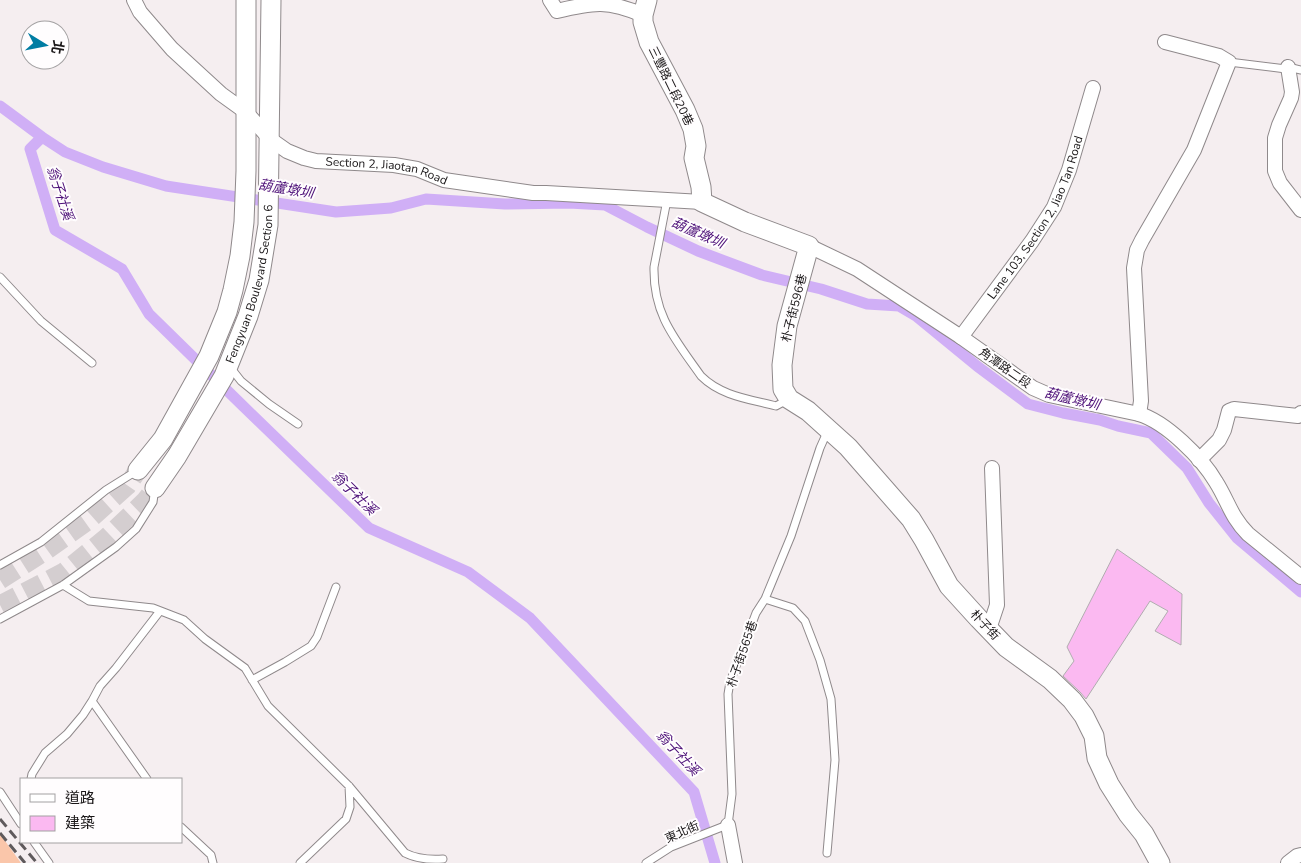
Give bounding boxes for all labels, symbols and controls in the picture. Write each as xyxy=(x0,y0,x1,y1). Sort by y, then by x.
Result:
north arrow xyxy=(20,20,70,70)
text: 北 xyxy=(47,39,68,56)
street label: 三豐路二段20巷 xyxy=(645,44,697,128)
street label: Lane 103, Section 2, Jiao Tan Road xyxy=(984,134,1087,302)
street label: Section 2, Jiaotan Road xyxy=(325,154,450,189)
water label: 翁子社溪 xyxy=(42,163,78,224)
water label: 葫蘆墩圳 xyxy=(257,175,317,203)
street label: Fengyuan Boulevard Section 6 xyxy=(222,204,276,366)
water label: 葫蘆墩圳 xyxy=(669,213,729,254)
street label: 朴子街596巷 xyxy=(778,272,810,344)
street label: 角潭路二段 xyxy=(976,344,1034,392)
water label: 葫蘆墩圳 xyxy=(1043,383,1103,415)
water label: 翁子社溪 xyxy=(327,467,382,521)
street label: 朴子街 xyxy=(967,606,1003,644)
street label: 朴子街565巷 xyxy=(723,618,761,690)
water label: 翁子社溪 xyxy=(652,726,705,781)
legend xyxy=(20,778,182,843)
text: 道路 xyxy=(65,788,95,808)
text: 建築 xyxy=(65,813,95,833)
street label: 東北街 xyxy=(662,817,702,847)

